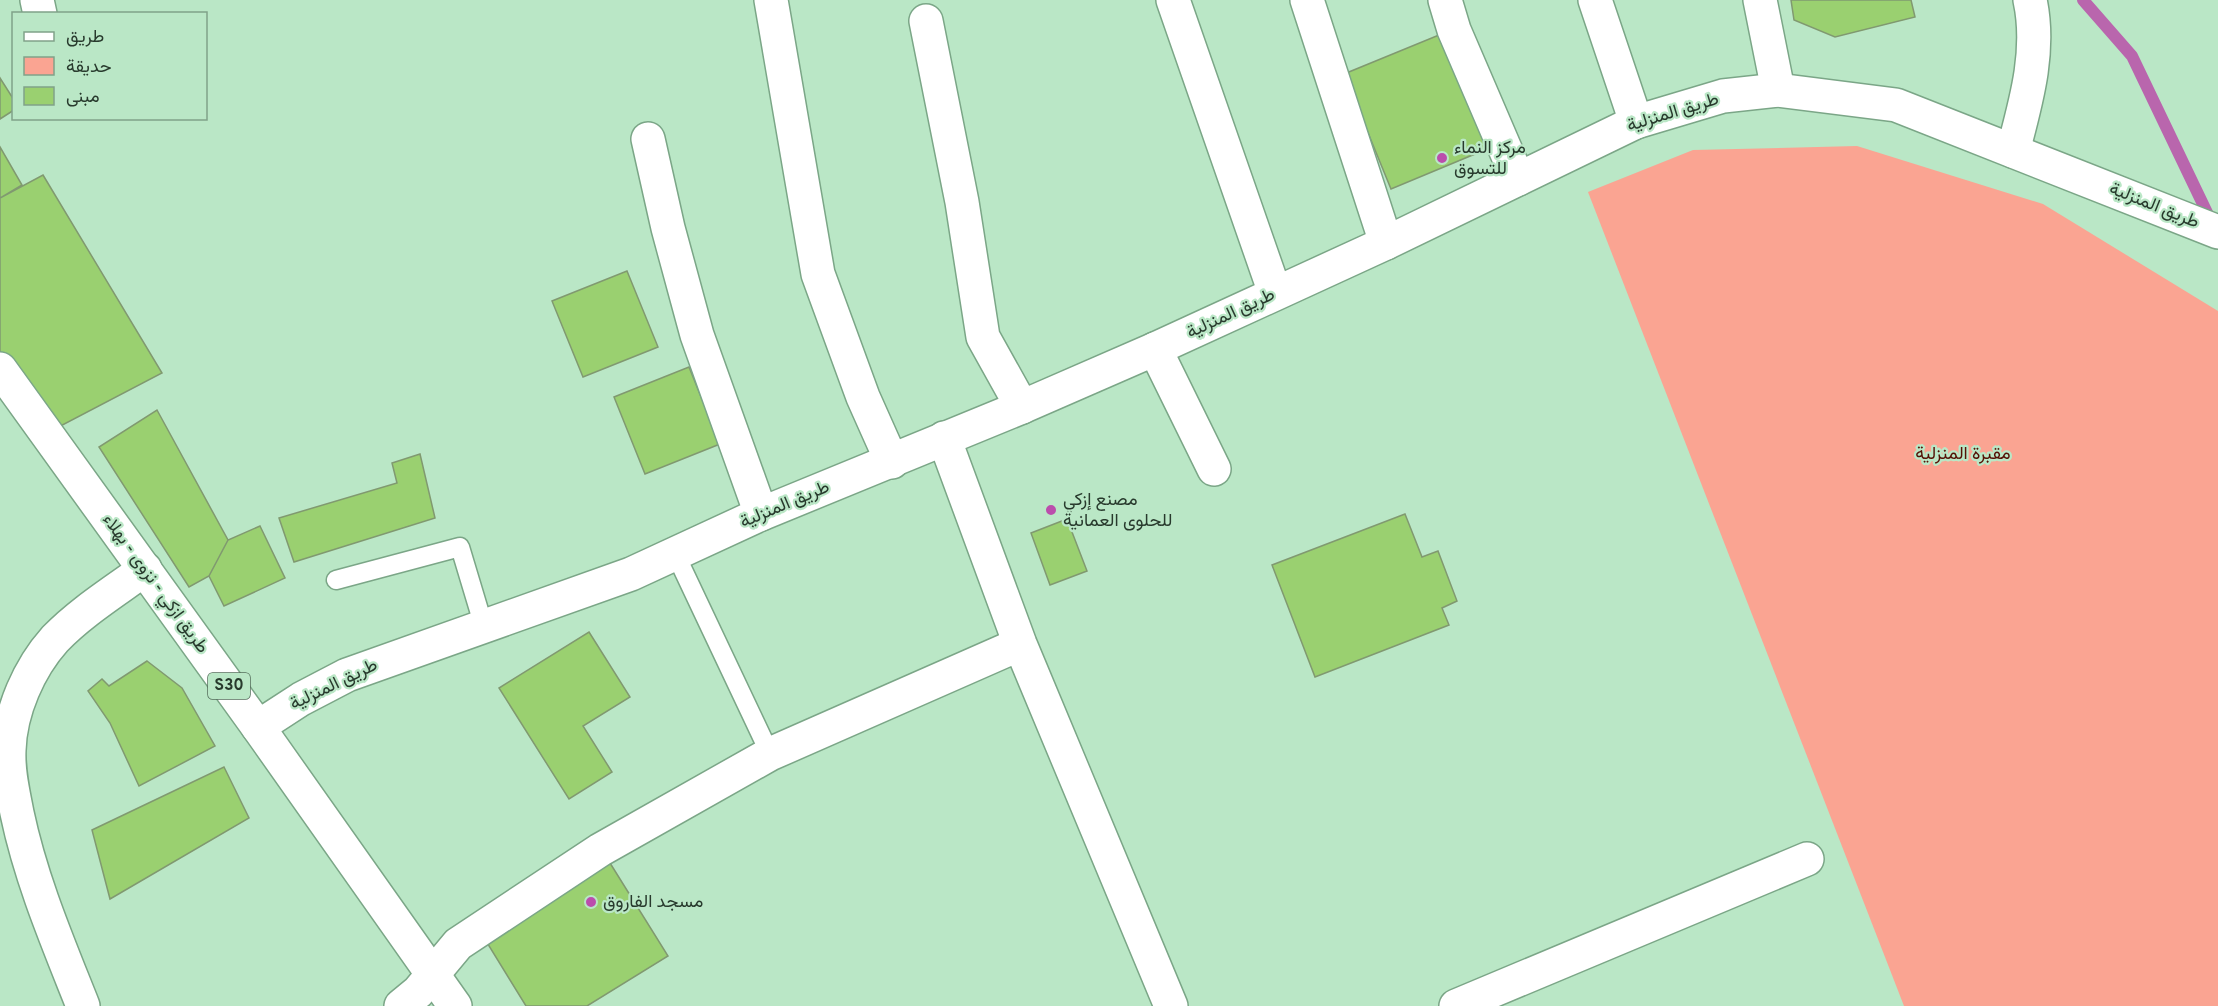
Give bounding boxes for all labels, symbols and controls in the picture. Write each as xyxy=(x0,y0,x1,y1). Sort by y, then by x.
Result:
legend xyxy=(12,12,207,120)
text: طريق xyxy=(66,26,104,49)
text: حديقة xyxy=(66,56,112,79)
text: مبنى xyxy=(66,86,100,109)
street label: طريق المنزلية xyxy=(1624,88,1722,138)
place label: مركز النماء للتسوق xyxy=(1454,137,1526,181)
marker: مركز النماء للتسوق xyxy=(1435,151,1449,165)
street label: طريق المنزلية xyxy=(2106,178,2202,234)
street label: طريق المنزلية xyxy=(1183,284,1279,344)
park label: مقبرة المنزلية xyxy=(1915,443,2011,466)
street label: طريق المنزلية xyxy=(737,476,833,534)
place label: مصنع إزكي للحلوى العمانية xyxy=(1063,489,1173,533)
marker: مصنع إزكي للحلوى العمانية xyxy=(1044,503,1058,517)
street label: طريق ازكي - نزوى - بهلاء xyxy=(95,510,213,659)
street label: طريق المنزلية xyxy=(286,654,382,716)
road number: S30 xyxy=(208,673,250,699)
place label: مسجد الفاروق xyxy=(603,891,703,914)
marker: مسجد الفاروق xyxy=(584,895,598,909)

